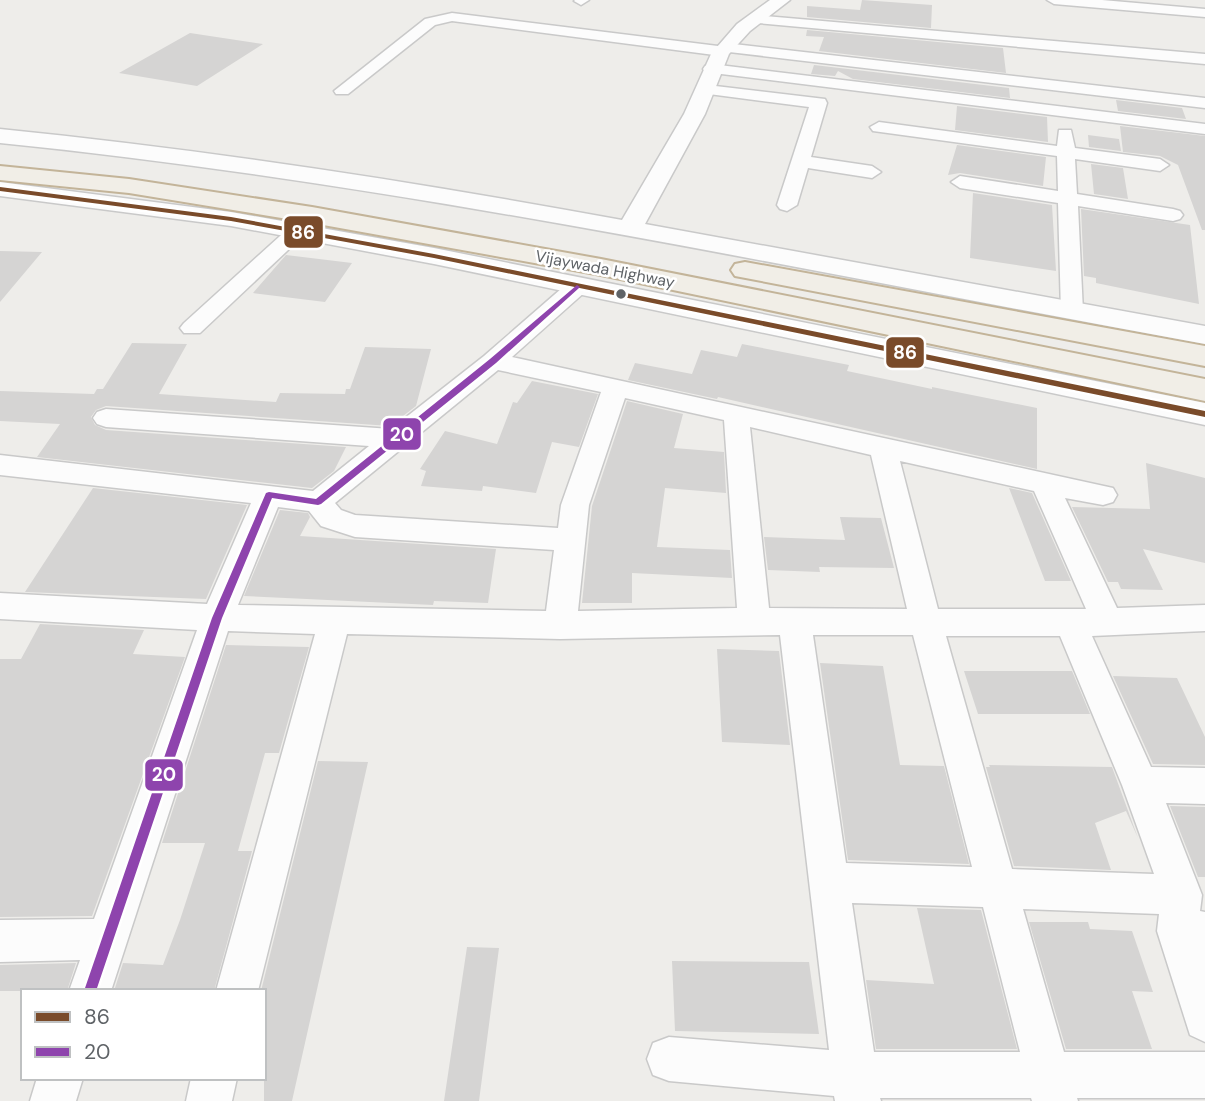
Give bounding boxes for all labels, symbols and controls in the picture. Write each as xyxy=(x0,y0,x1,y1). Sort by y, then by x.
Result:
line badge: 86 xyxy=(283,215,324,249)
text: 86 xyxy=(291,220,315,245)
street label: Vijaywada Highway xyxy=(534,245,677,293)
unlabelled marker xyxy=(614,287,628,301)
line badge: 86 xyxy=(885,336,925,369)
text: 86 xyxy=(893,340,917,365)
line badge: 20 xyxy=(382,417,422,451)
text: 20 xyxy=(390,422,414,447)
line badge: 20 xyxy=(144,758,184,792)
text: 20 xyxy=(152,762,176,787)
legend xyxy=(21,989,266,1080)
text: 86 xyxy=(84,1003,110,1031)
text: 20 xyxy=(84,1038,110,1066)

